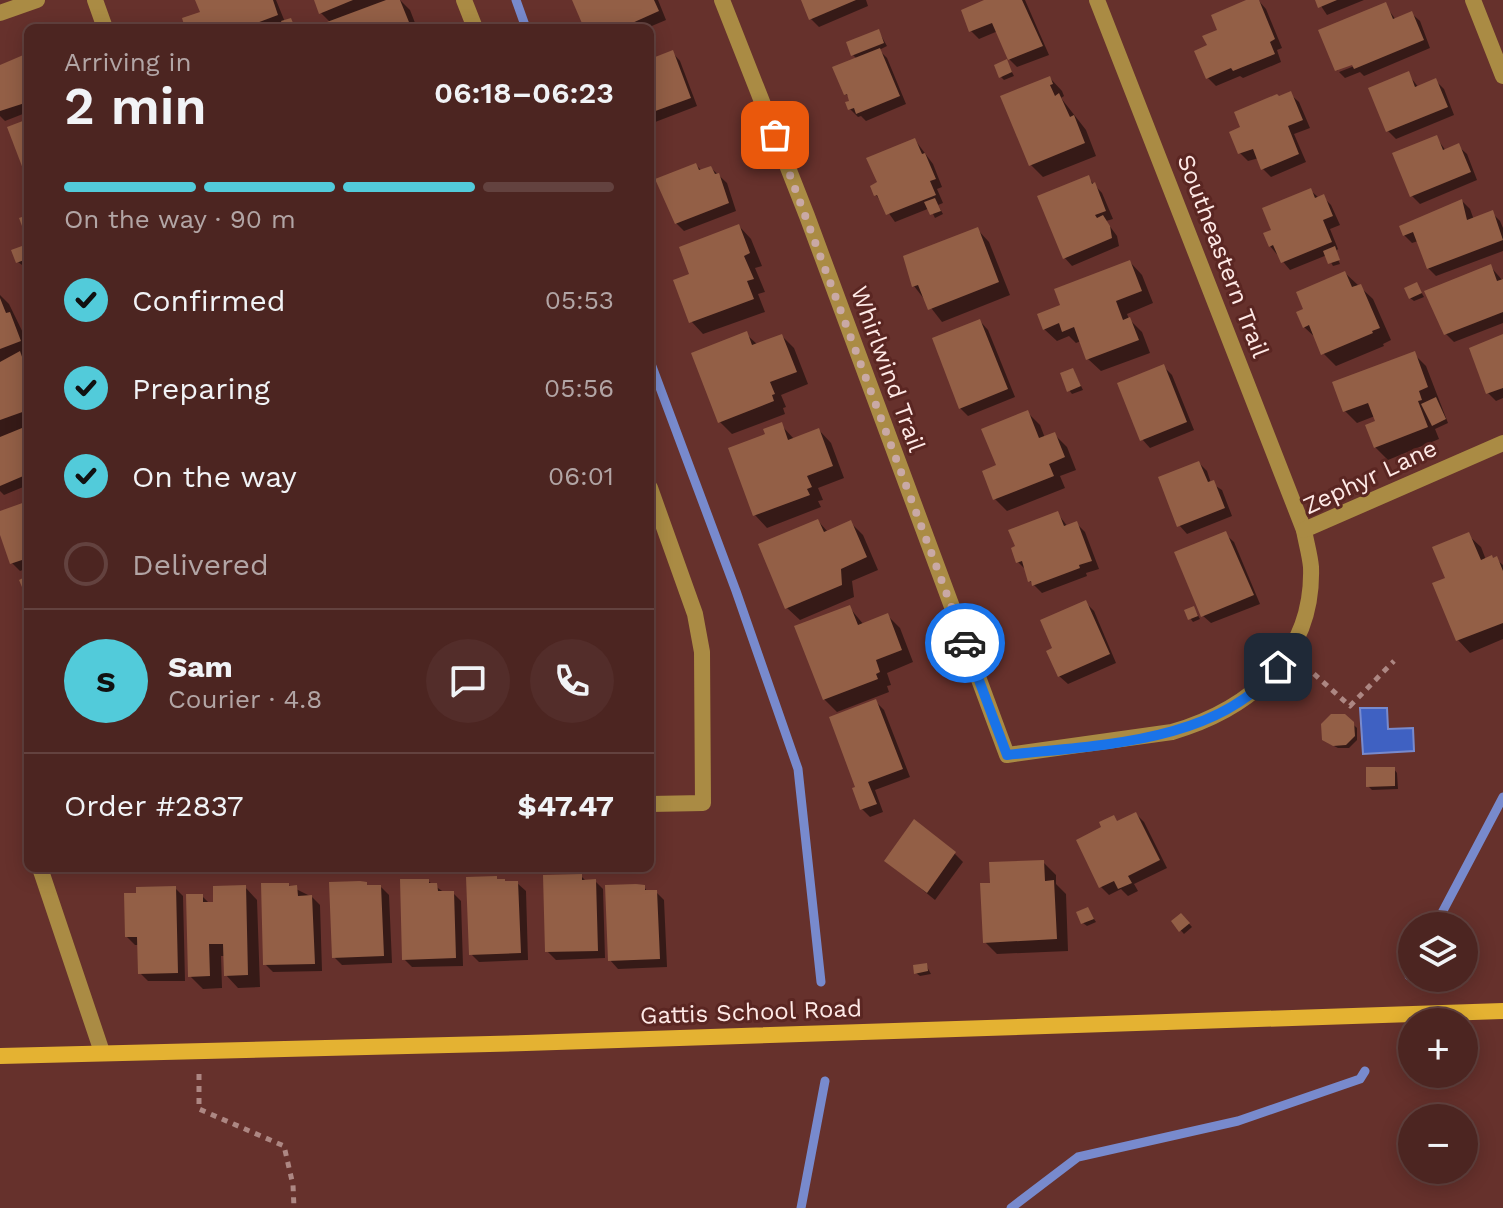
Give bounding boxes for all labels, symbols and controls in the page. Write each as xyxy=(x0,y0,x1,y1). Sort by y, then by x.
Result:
text: Arriving in xyxy=(64,47,192,77)
text: 06:18–06:23 xyxy=(434,75,614,110)
text: 2 min xyxy=(64,76,207,137)
pin xyxy=(741,101,809,169)
icon: bag xyxy=(753,113,797,157)
street label: Southeastern Trail xyxy=(1171,150,1275,362)
text: On the way · 90 m xyxy=(64,204,296,234)
icon: check xyxy=(64,278,108,322)
street label: Whirlwind Trail xyxy=(845,282,931,456)
text: Confirmed xyxy=(132,283,286,318)
text: 05:53 xyxy=(545,285,614,315)
icon: check xyxy=(64,366,108,410)
text: Preparing xyxy=(132,371,270,406)
text: 05:56 xyxy=(544,373,614,403)
street label: Zephyr Lane xyxy=(1299,434,1441,520)
icon: check xyxy=(64,454,108,498)
text: On the way xyxy=(132,459,297,494)
text: 06:01 xyxy=(548,461,614,491)
text: Delivered xyxy=(132,547,269,582)
courier xyxy=(925,603,1005,683)
icon: car xyxy=(943,621,987,665)
pin xyxy=(1244,633,1312,701)
button: chat xyxy=(426,639,510,723)
button: phone xyxy=(530,639,614,723)
icon: home xyxy=(1256,645,1300,689)
text: Sam xyxy=(168,649,233,684)
text: S xyxy=(96,664,116,699)
text: Courier · 4.8 xyxy=(168,684,322,714)
text: Order #2837 xyxy=(64,788,244,823)
text: $47.47 xyxy=(518,788,614,823)
map controls xyxy=(1398,912,1478,1184)
button: layers xyxy=(1398,912,1478,992)
street label: Gattis School Road xyxy=(640,994,862,1030)
button: + xyxy=(1398,1008,1478,1088)
button: − xyxy=(1398,1104,1478,1184)

